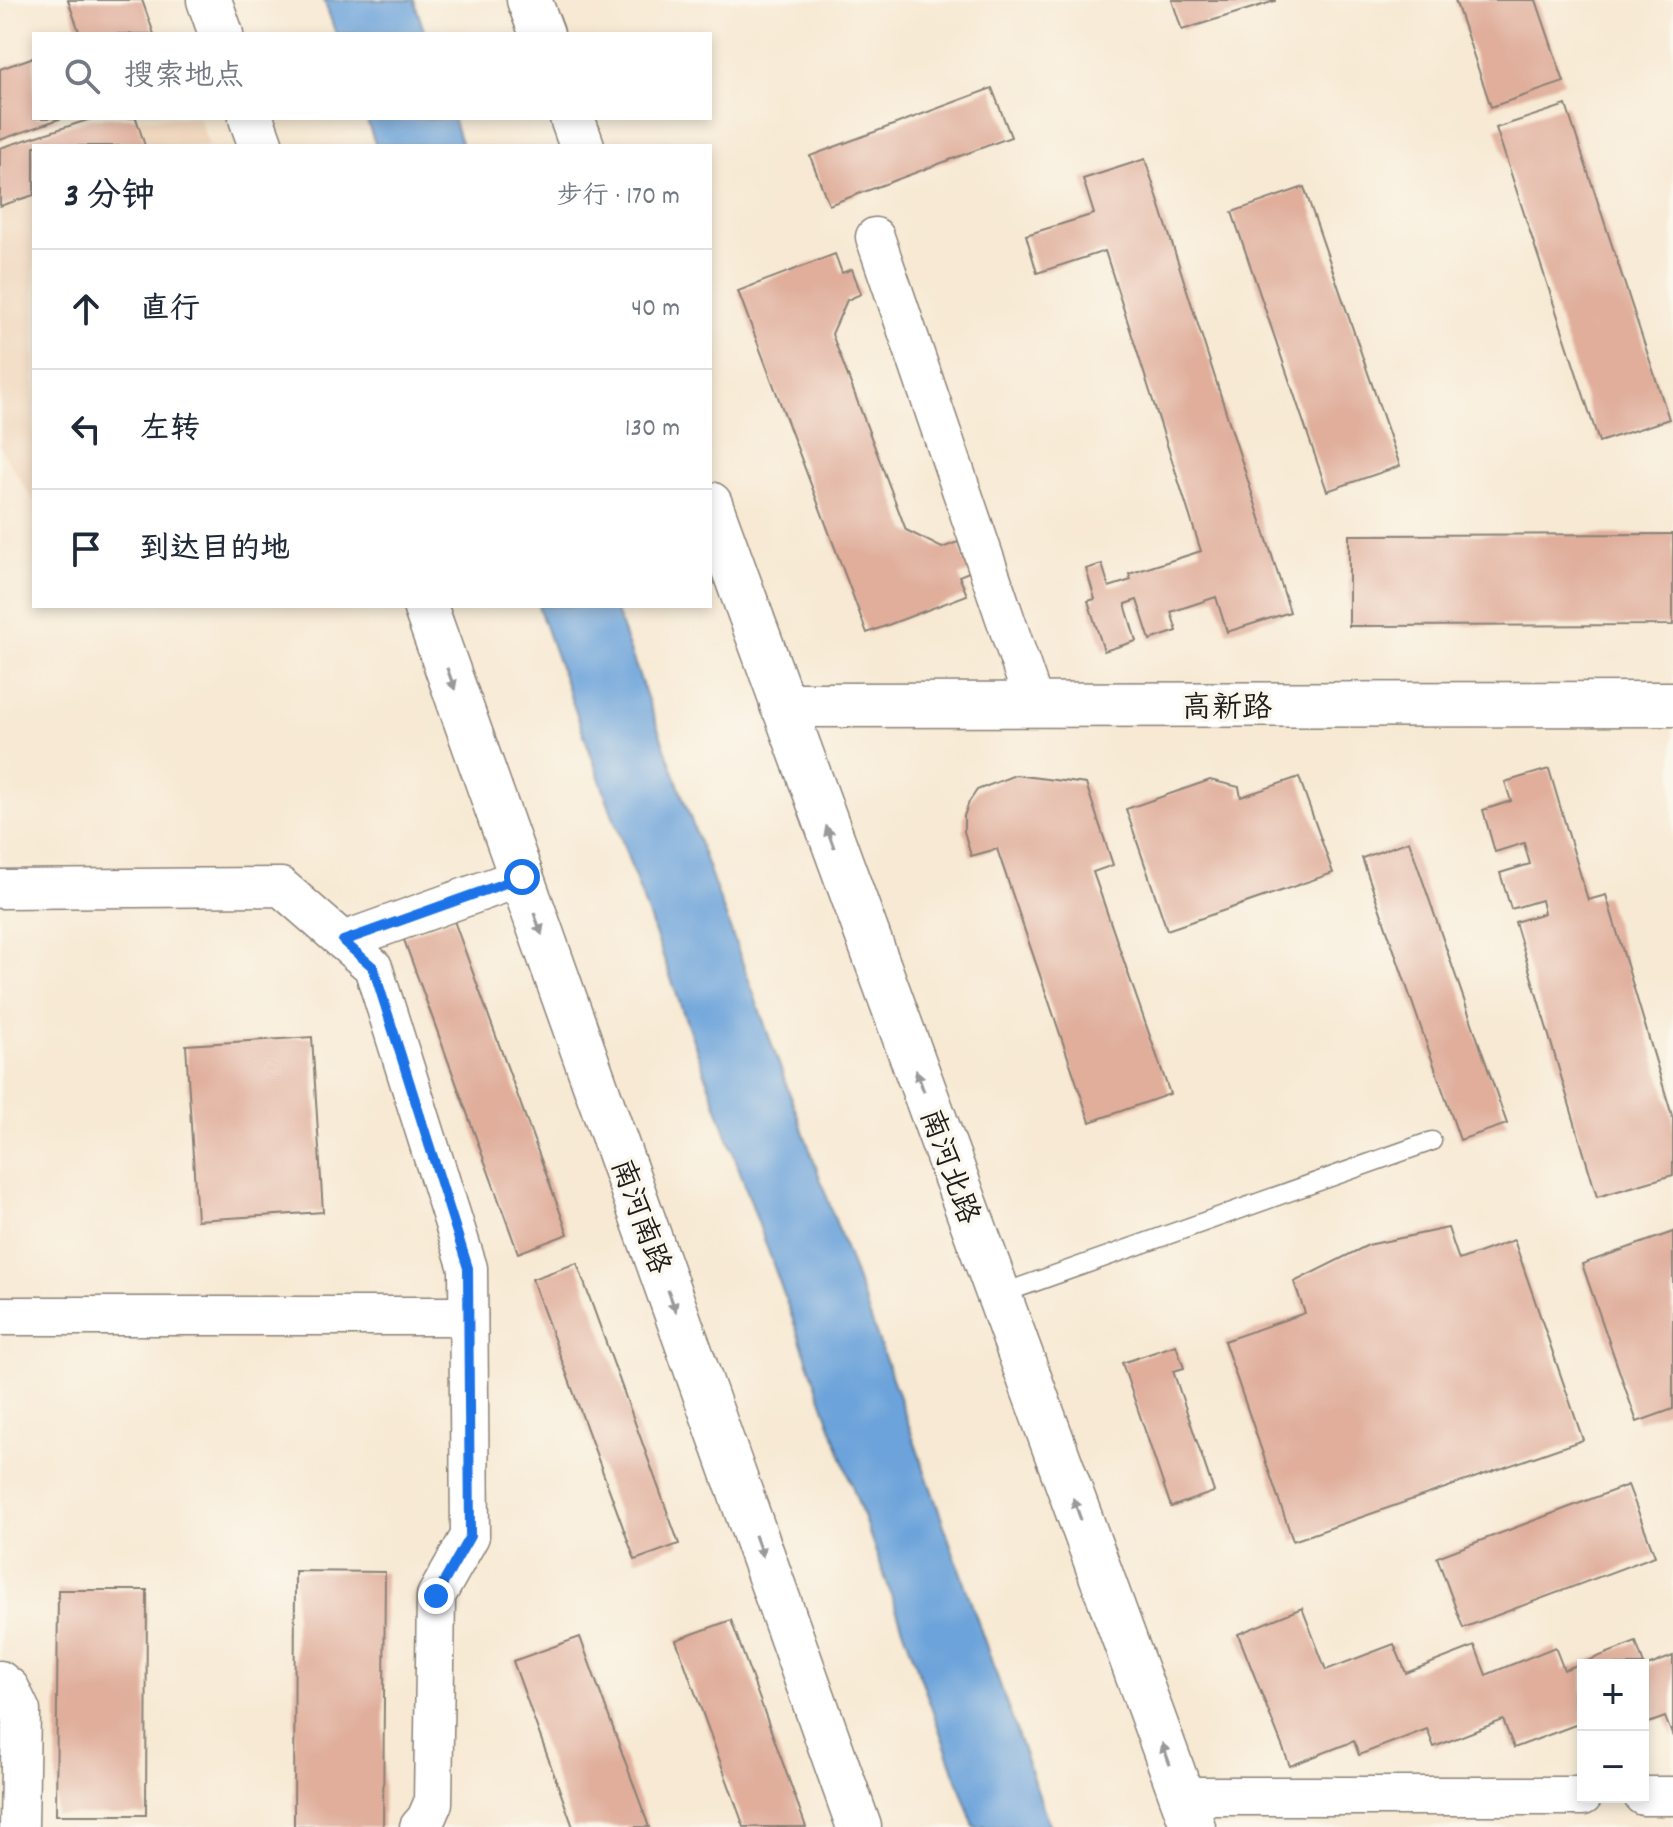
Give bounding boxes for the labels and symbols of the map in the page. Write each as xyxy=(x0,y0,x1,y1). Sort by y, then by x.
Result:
one-way arrow xyxy=(446,668,458,692)
street label: 高新路 xyxy=(1182,689,1272,732)
one-way arrow xyxy=(824,825,836,849)
route start xyxy=(504,859,540,895)
one-way arrow xyxy=(533,913,545,937)
one-way arrow xyxy=(913,1069,926,1093)
street label: 南河北路 xyxy=(906,1104,987,1231)
street label: 南河南路 xyxy=(597,1154,678,1281)
one-way arrow xyxy=(666,1290,679,1314)
one-way arrow xyxy=(1070,1497,1083,1521)
one-way arrow xyxy=(753,1535,766,1559)
route end xyxy=(418,1578,454,1614)
one-way arrow xyxy=(1160,1741,1172,1765)

